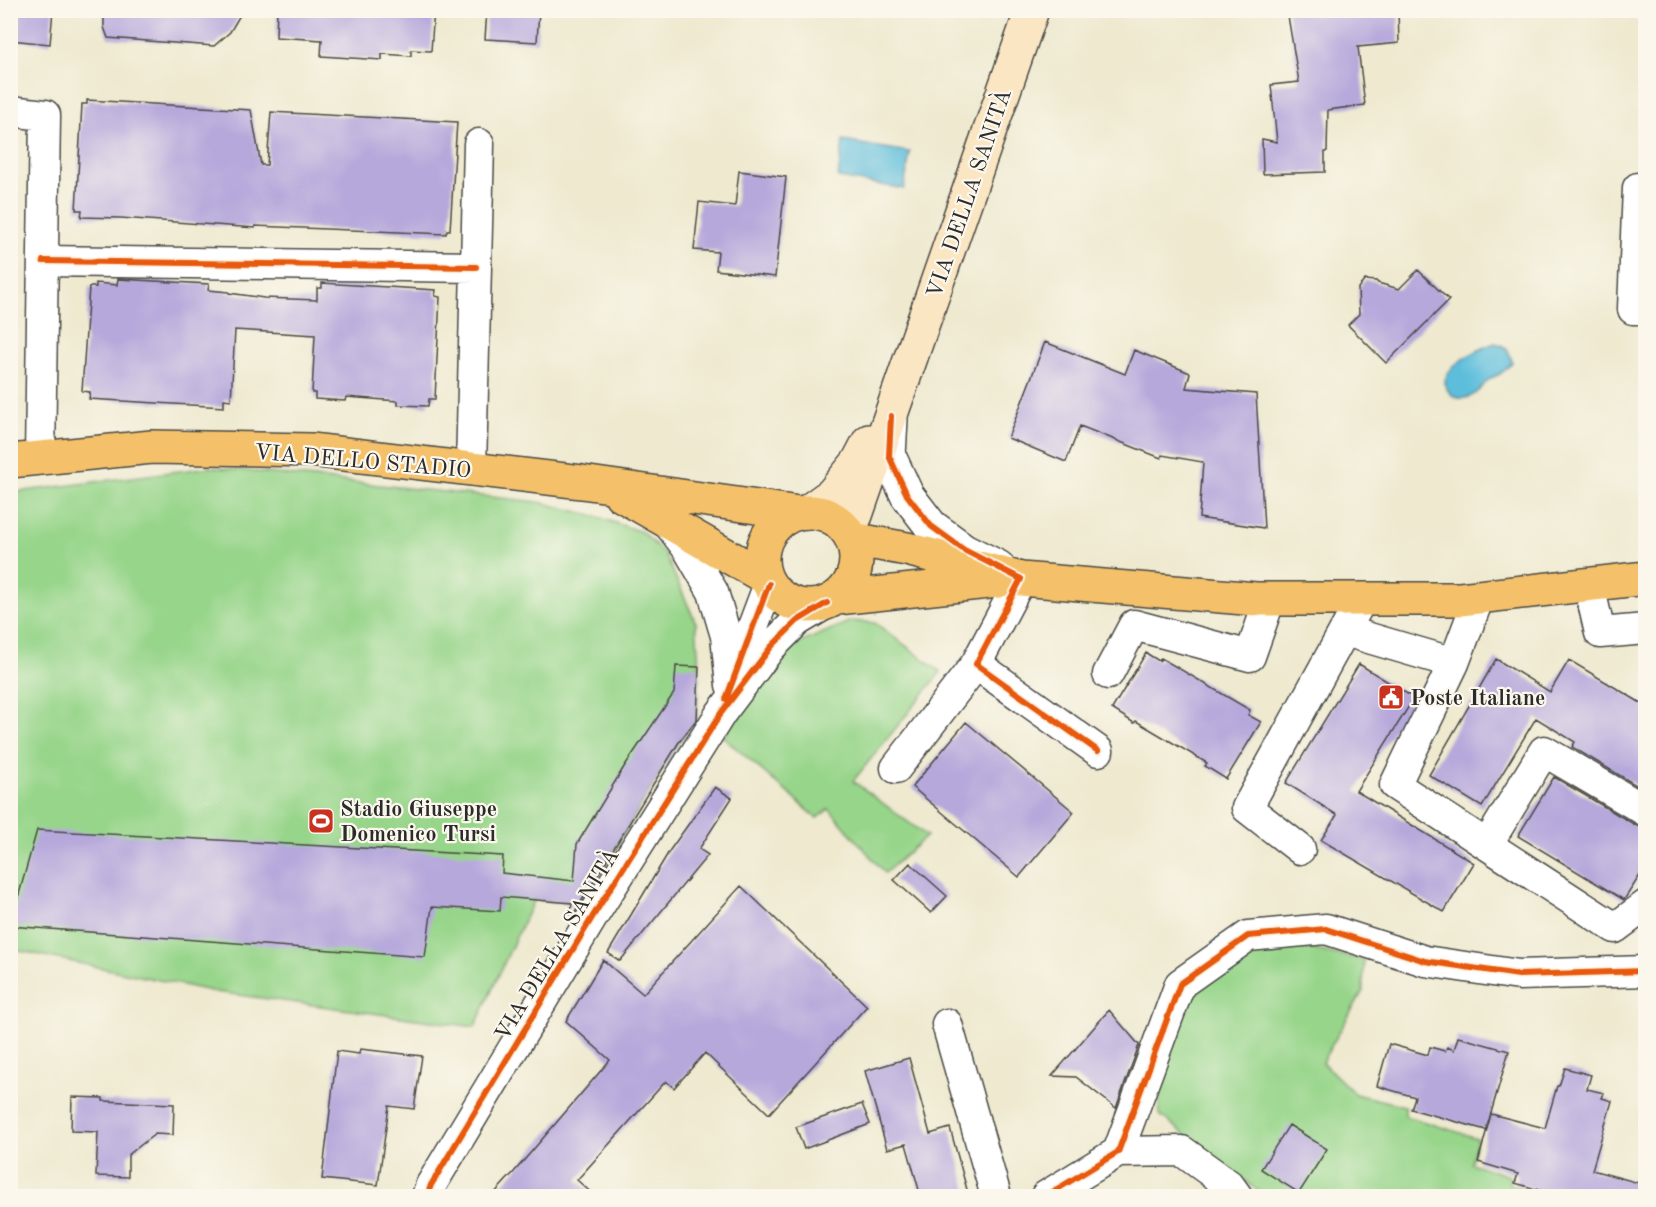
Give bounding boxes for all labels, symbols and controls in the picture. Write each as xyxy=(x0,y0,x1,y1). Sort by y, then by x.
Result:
street label: VIA DELLA SANITÀ xyxy=(921,85,1016,301)
street label: VIA DELLO STADIO xyxy=(253,442,472,482)
public building icon: Poste Italiane xyxy=(1376,682,1406,712)
place label: Poste Italiane xyxy=(1410,688,1545,710)
place label: Stadio Giuseppe Domenico Tursi xyxy=(340,799,497,846)
sports icon: Stadio Giuseppe Domenico Tursi xyxy=(306,806,336,836)
street label: VIA DELLA SANITÀ xyxy=(489,844,624,1045)

